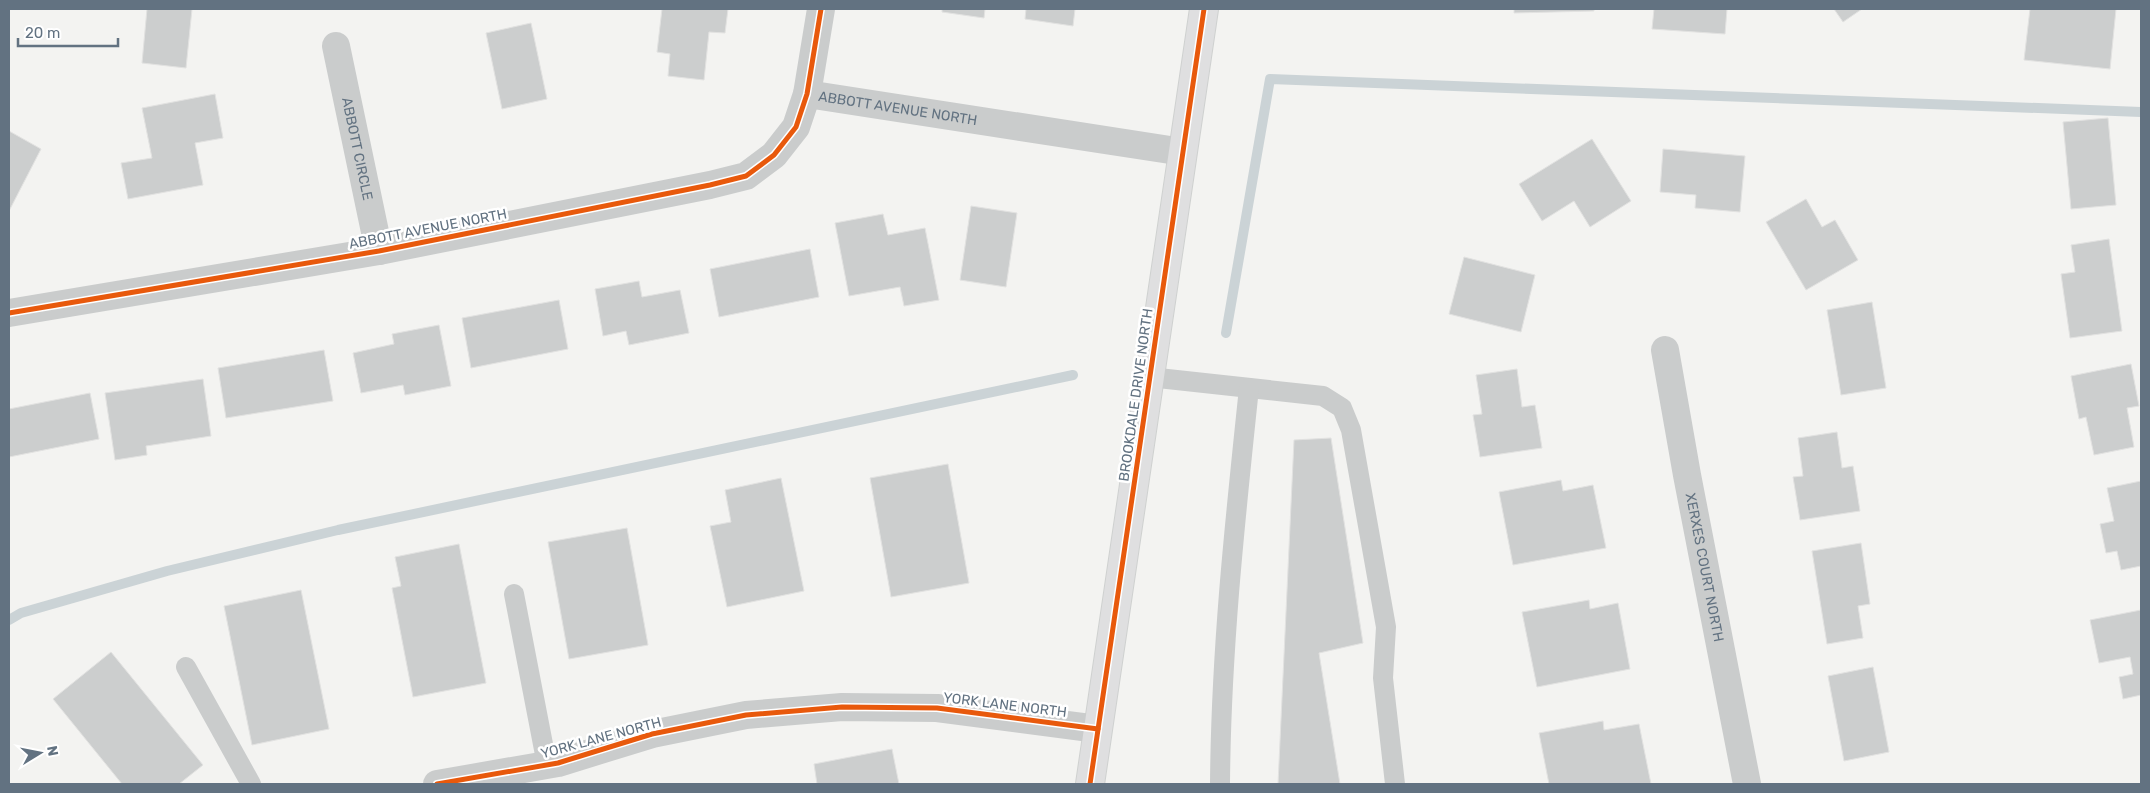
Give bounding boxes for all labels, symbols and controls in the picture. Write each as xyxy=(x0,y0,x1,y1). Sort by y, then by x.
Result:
scale bar xyxy=(18,15,118,47)
text: 20 m xyxy=(25,24,60,42)
street label: ABBOTT AVENUE NORTH xyxy=(817,87,979,129)
street label: ABBOTT CIRCLE xyxy=(338,96,377,202)
street label: ABBOTT AVENUE NORTH xyxy=(348,205,508,253)
street label: BROOKDALE DRIVE NORTH xyxy=(1115,307,1157,483)
street label: XERXES COURT NORTH xyxy=(1682,491,1728,643)
street label: YORK LANE NORTH xyxy=(942,689,1068,721)
street label: YORK LANE NORTH xyxy=(539,714,663,762)
north arrow xyxy=(15,728,65,778)
text: N xyxy=(43,744,62,757)

